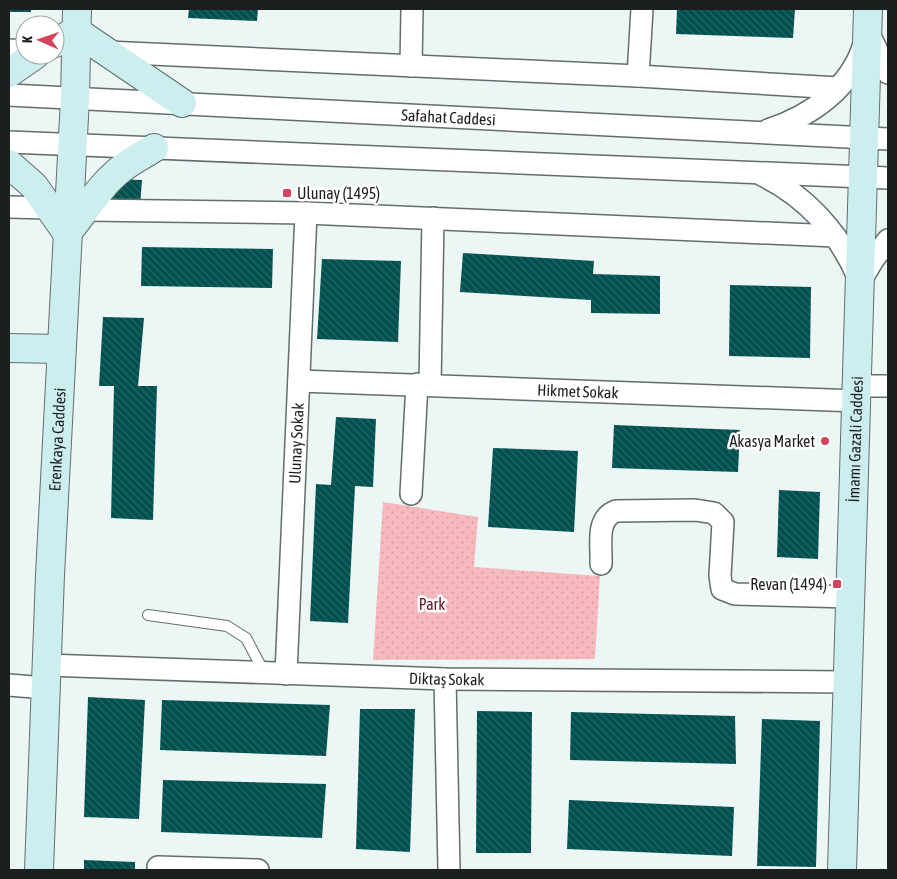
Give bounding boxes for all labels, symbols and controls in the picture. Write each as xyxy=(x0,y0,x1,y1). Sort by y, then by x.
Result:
north arrow xyxy=(15,15,65,65)
text: K xyxy=(19,36,35,43)
street label: Safahat Caddesi xyxy=(401,106,496,128)
place label: Ulunay (1495) xyxy=(297,184,380,203)
marker: Ulunay (1495) xyxy=(281,187,293,199)
street label: İmamı Gazali Caddesi xyxy=(844,376,866,503)
street label: Hikmet Sokak xyxy=(537,381,619,401)
street label: Erenkaya Caddesi xyxy=(45,387,69,492)
street label: Ulunay Sokak xyxy=(285,402,307,484)
place label: Akasya Market xyxy=(729,432,815,451)
marker: Akasya Market xyxy=(819,435,831,447)
place label: Revan (1494) xyxy=(750,575,827,594)
marker: Revan (1494) xyxy=(831,578,843,590)
park label: Park xyxy=(419,595,445,613)
street label: Diktaş Sokak xyxy=(409,669,485,689)

